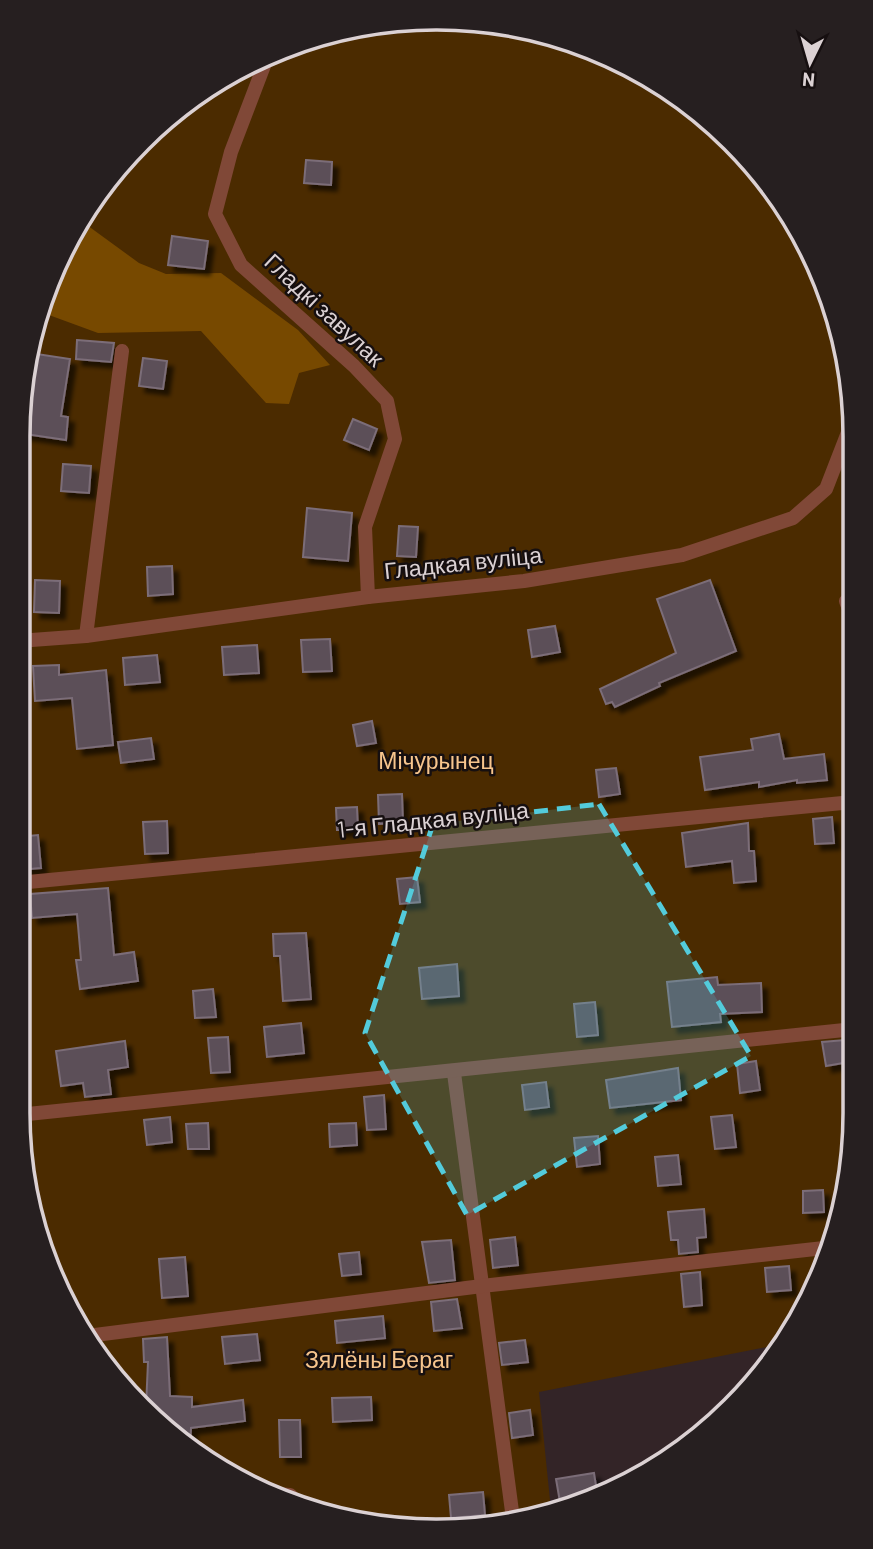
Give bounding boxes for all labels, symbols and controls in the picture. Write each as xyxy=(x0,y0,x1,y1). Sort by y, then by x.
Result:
north arrow xyxy=(775,28,845,98)
text: N xyxy=(801,68,816,92)
street label: Гладкі завулак xyxy=(259,247,391,372)
street label: Гладкая вуліца xyxy=(383,540,543,584)
park label: Мічурынец xyxy=(378,746,494,774)
street label: 1-я Гладкая вуліца xyxy=(336,795,530,843)
park label: Зялёны Бераг xyxy=(305,1345,453,1373)

